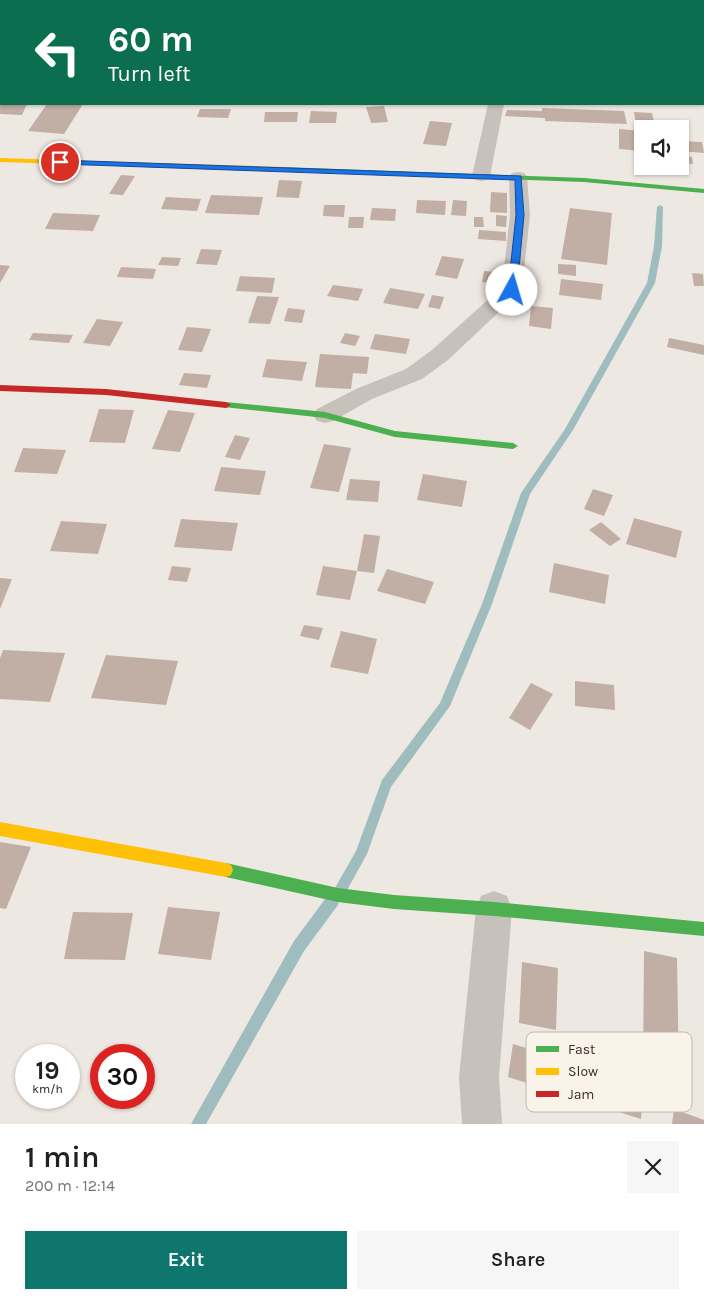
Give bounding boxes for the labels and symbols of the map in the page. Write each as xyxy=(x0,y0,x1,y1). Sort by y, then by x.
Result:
pin xyxy=(39,141,81,183)
position arrow xyxy=(485,263,537,315)
legend xyxy=(526,1032,692,1112)
text: Fast xyxy=(568,1041,595,1058)
speed limit sign: 30 xyxy=(90,1044,155,1109)
text: Slow xyxy=(568,1063,598,1080)
text: Jam xyxy=(568,1086,594,1103)

